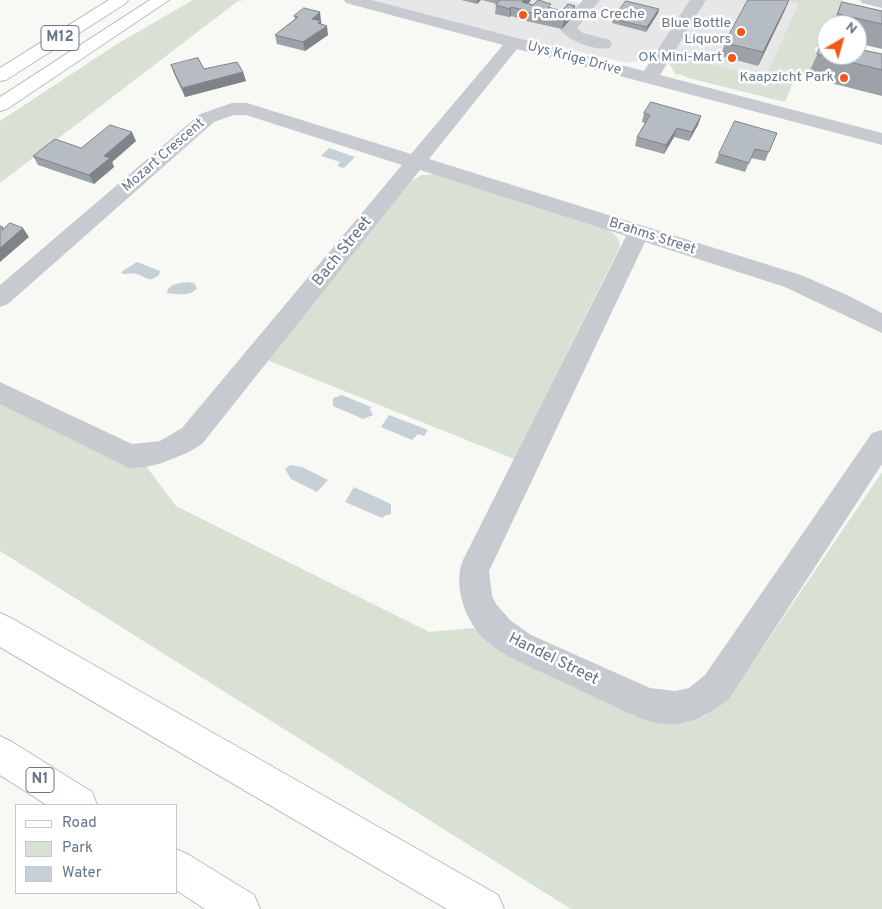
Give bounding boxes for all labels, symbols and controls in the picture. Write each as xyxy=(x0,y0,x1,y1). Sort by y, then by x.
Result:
place label: Panorama Creche xyxy=(533,7,645,23)
marker: Panorama Creche xyxy=(517,9,529,21)
north arrow xyxy=(817,15,867,65)
place label: Blue Bottle Liquors xyxy=(661,16,731,48)
text: N xyxy=(842,19,860,38)
road number: M12 xyxy=(41,26,79,50)
marker: Blue Bottle Liquors xyxy=(735,26,747,38)
street label: Uys Krige Drive xyxy=(525,38,623,80)
place label: OK Mini-Mart xyxy=(638,50,722,66)
marker: OK Mini-Mart xyxy=(726,52,738,64)
place label: Kaapzicht Park xyxy=(739,70,834,86)
marker: Kaapzicht Park xyxy=(838,72,850,84)
street label: Mozart Crescent xyxy=(119,116,209,196)
street label: Bach Street xyxy=(309,213,377,291)
street label: Brahms Street xyxy=(607,215,697,259)
street label: Handel Street xyxy=(505,630,601,690)
road number: N1 xyxy=(26,768,54,792)
legend xyxy=(15,804,178,894)
text: Road xyxy=(62,814,97,833)
text: Park xyxy=(62,839,93,858)
text: Water xyxy=(62,864,101,883)

